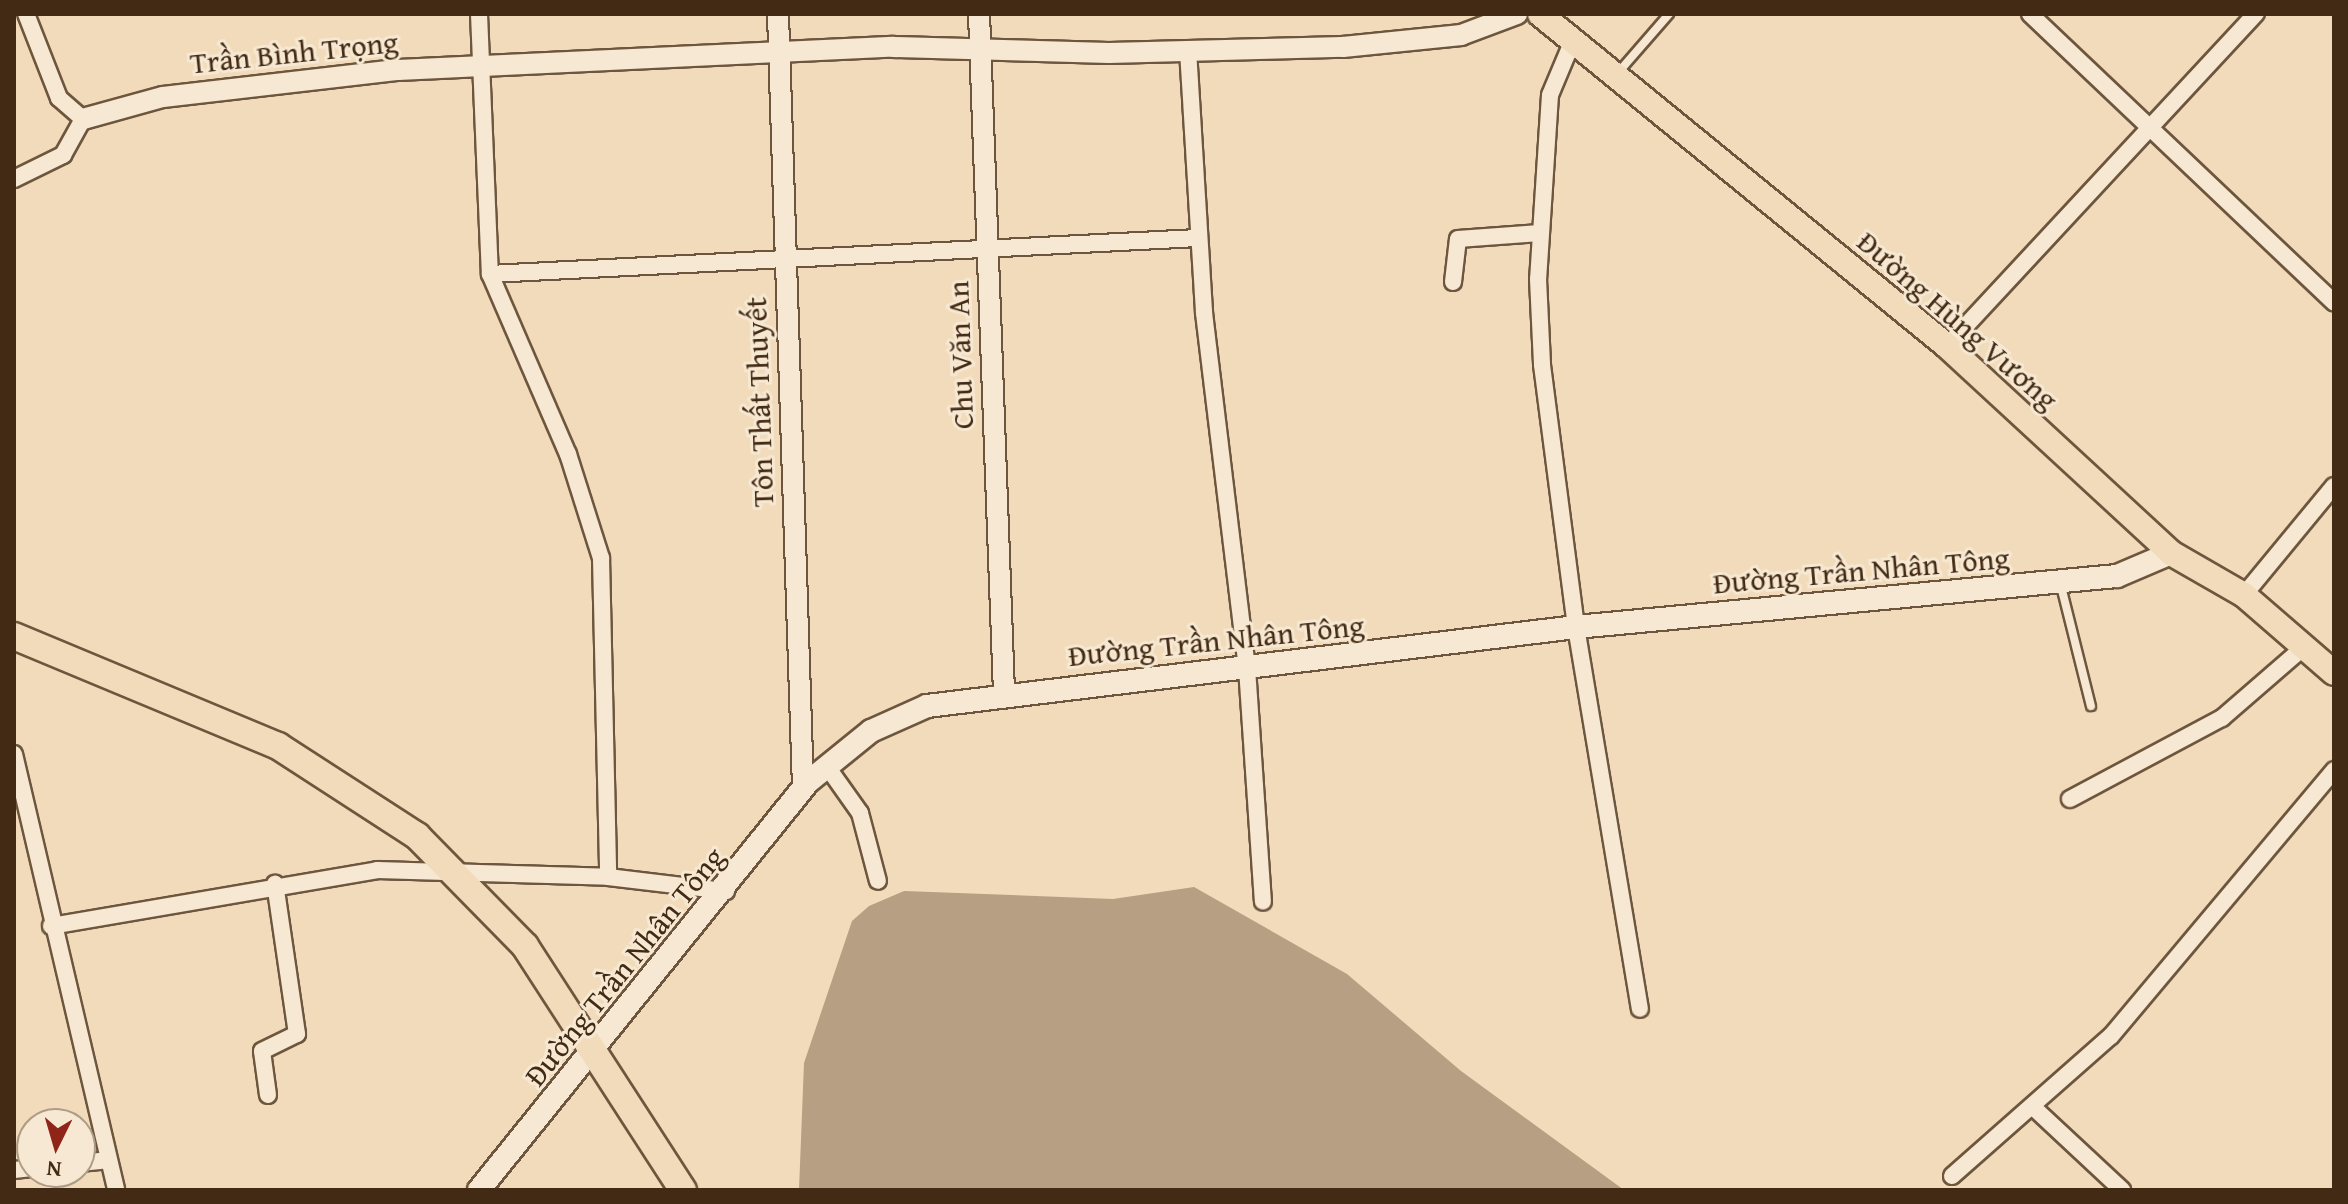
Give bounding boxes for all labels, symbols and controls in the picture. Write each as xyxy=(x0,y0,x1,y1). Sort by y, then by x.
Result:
street label: Trần Bình Trọng xyxy=(188,23,400,81)
street label: Đường Hùng Vương xyxy=(1850,223,2066,417)
street label: Chu Văn An xyxy=(939,280,981,430)
street label: Tôn Thất Thuyết xyxy=(737,296,781,508)
street label: Đường Trần Nhân Tông xyxy=(1711,539,2011,601)
street label: Đường Trần Nhân Tông xyxy=(1066,607,1366,673)
street label: Đường Trần Nhân Tông xyxy=(517,839,731,1093)
north arrow xyxy=(16,1108,96,1188)
text: N xyxy=(45,1153,63,1186)

